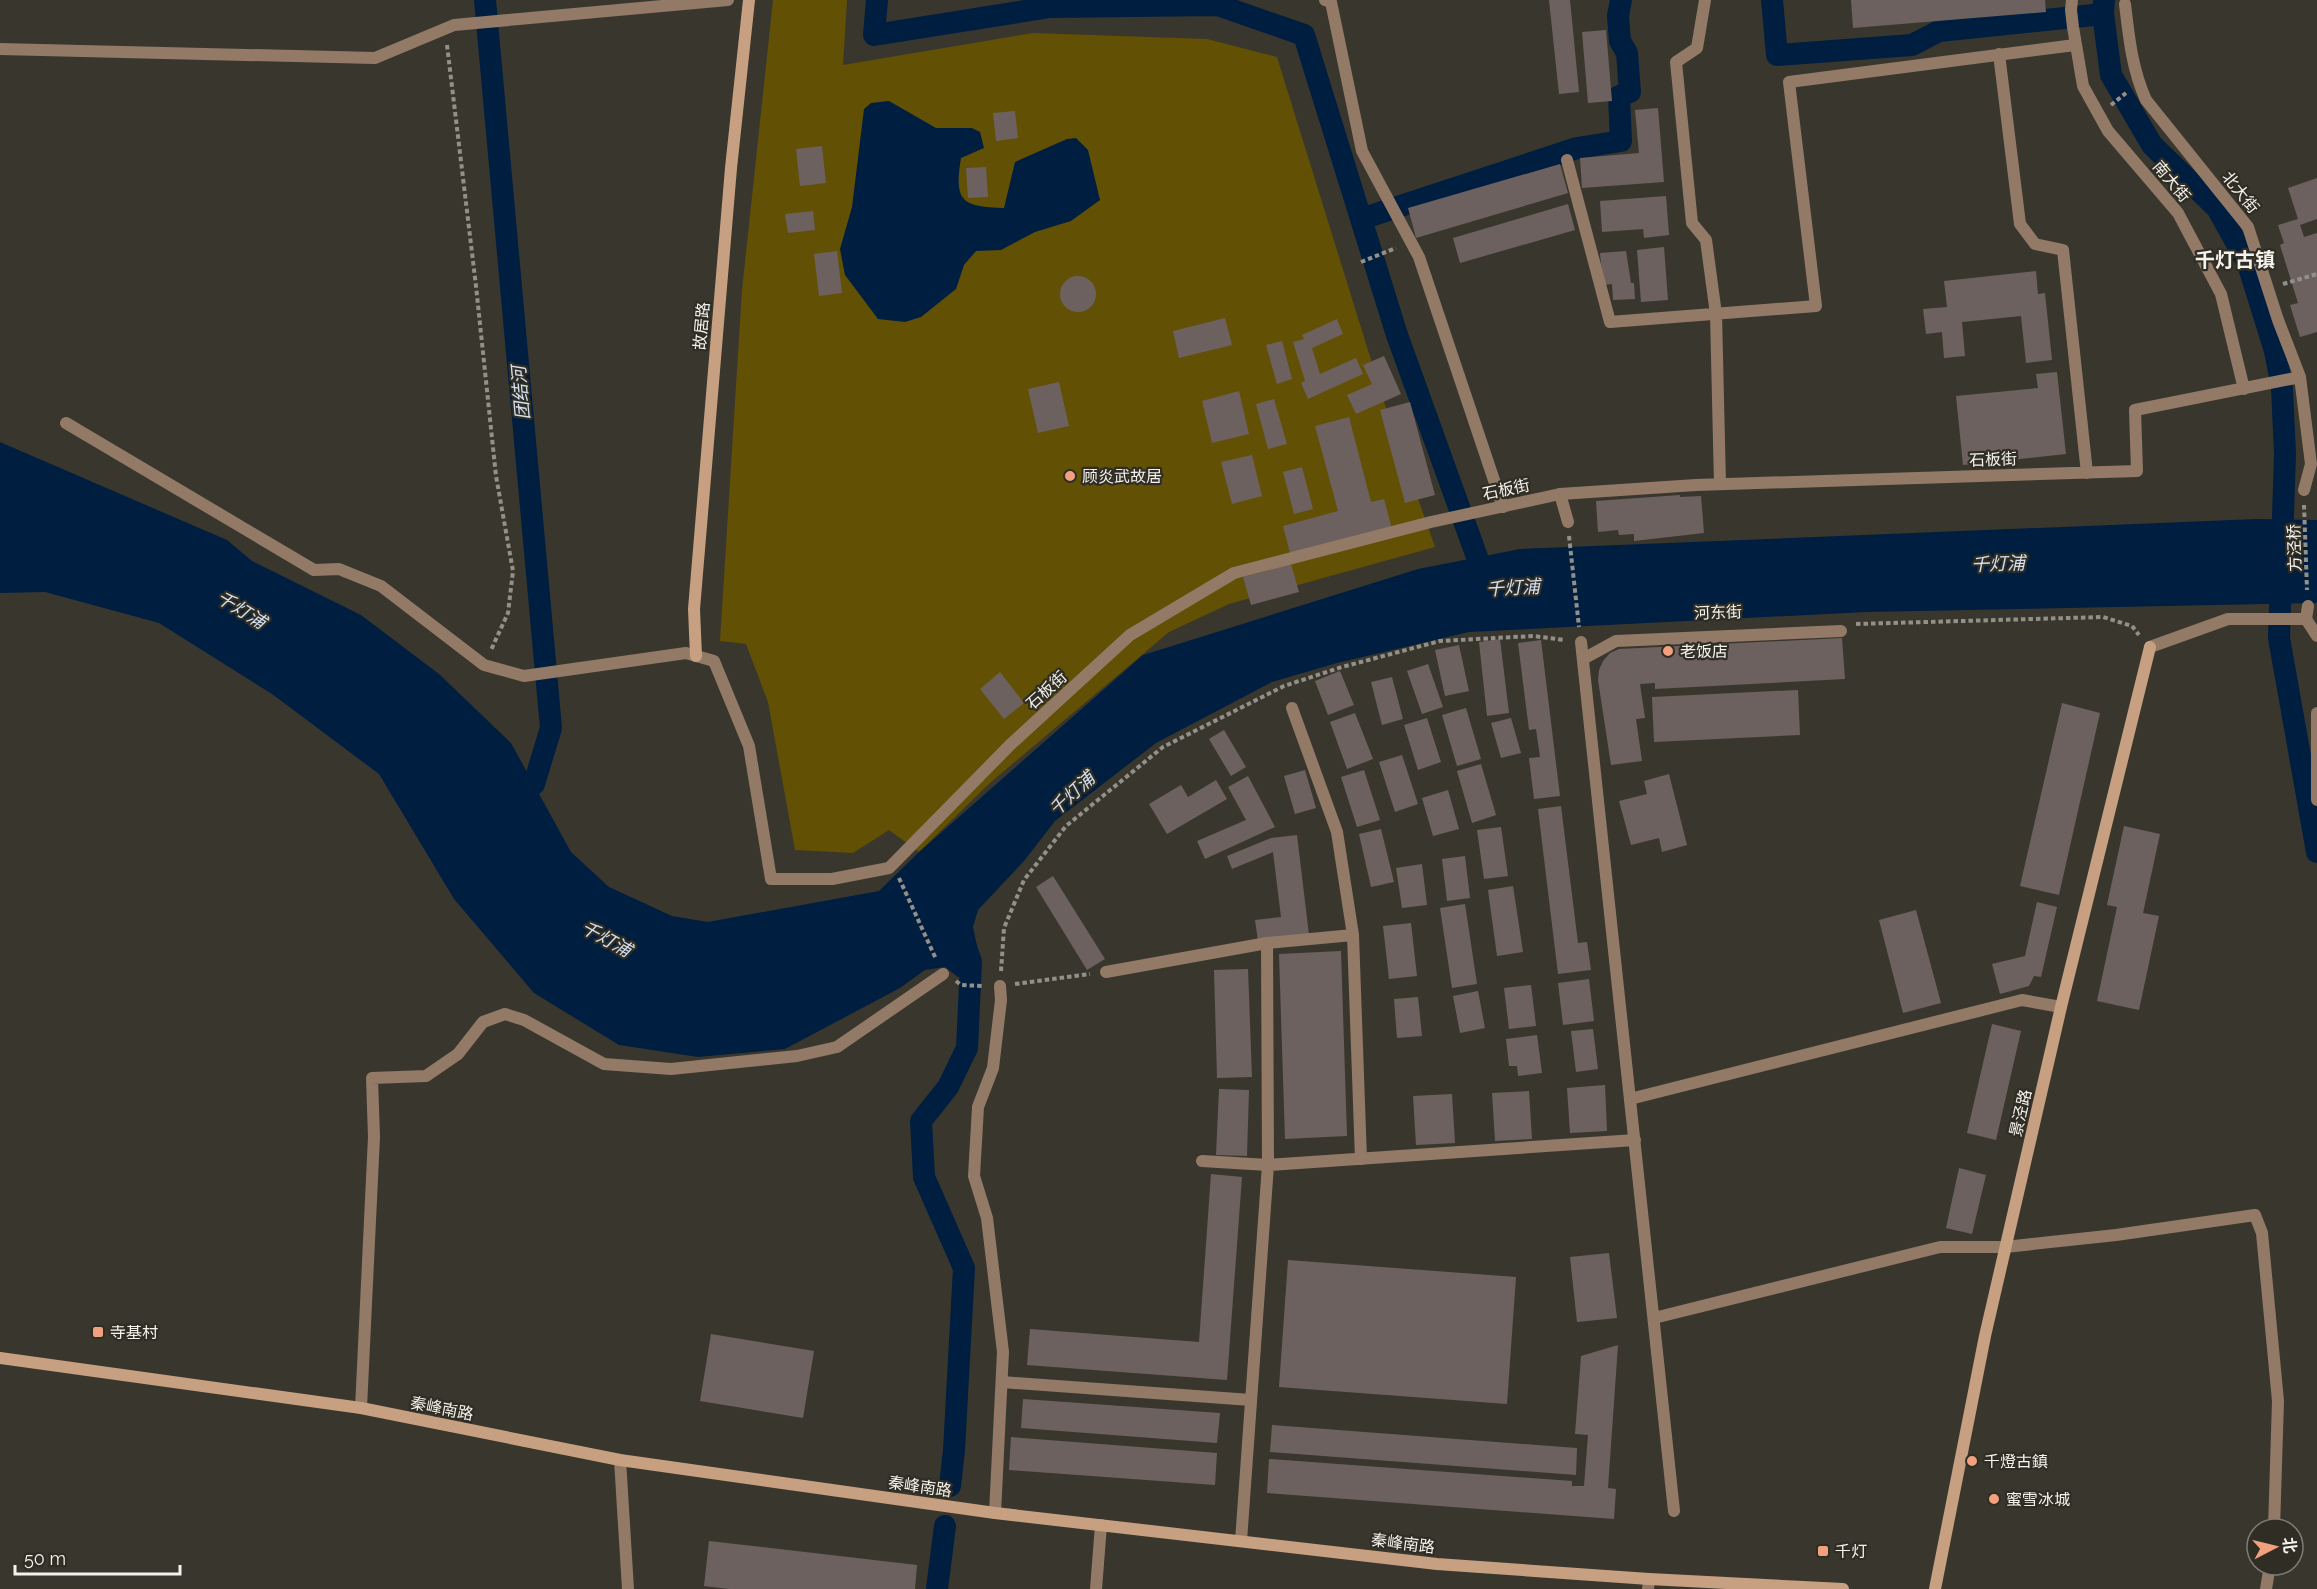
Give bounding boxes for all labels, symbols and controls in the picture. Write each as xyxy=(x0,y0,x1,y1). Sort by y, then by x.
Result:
street label: 南大街 xyxy=(2149,157,2194,206)
street label: 北大街 xyxy=(2218,168,2263,217)
district label: 千灯古镇 xyxy=(2195,248,2275,272)
street label: 故居路 xyxy=(690,301,713,351)
water label: 团结河 xyxy=(507,362,533,421)
street label: 石板街 xyxy=(1969,449,2017,470)
place label: 顾炎武故居 xyxy=(1082,467,1162,486)
marker: 顾炎武故居 xyxy=(1063,469,1077,483)
street label: 石板街 xyxy=(1481,475,1532,504)
street label: 方泾桥 xyxy=(2284,524,2305,572)
water label: 千灯浦 xyxy=(1971,552,2028,575)
water label: 千灯浦 xyxy=(1485,575,1543,599)
water label: 千灯浦 xyxy=(213,586,272,634)
street label: 河东街 xyxy=(1694,602,1742,623)
place label: 老饭店 xyxy=(1680,642,1728,661)
marker: 老饭店 xyxy=(1661,644,1675,658)
street label: 石板街 xyxy=(1022,667,1071,713)
water label: 千灯浦 xyxy=(1045,765,1101,820)
water label: 千灯浦 xyxy=(578,916,638,962)
street label: 景泾路 xyxy=(2006,1088,2035,1139)
place label: 寺基村 xyxy=(110,1323,158,1342)
marker: 寺基村 xyxy=(91,1325,105,1339)
street label: 秦峰南路 xyxy=(409,1393,475,1424)
place label: 千燈古鎮 xyxy=(1984,1452,2048,1471)
marker: 千燈古鎮 xyxy=(1965,1454,1979,1468)
street label: 秦峰南路 xyxy=(887,1473,953,1500)
place label: 蜜雪冰城 xyxy=(2006,1490,2070,1509)
marker: 蜜雪冰城 xyxy=(1987,1492,2001,1506)
north arrow xyxy=(2245,1517,2305,1577)
street label: 秦峰南路 xyxy=(1370,1530,1436,1557)
text: 北 xyxy=(2279,1536,2300,1554)
scale bar xyxy=(15,1538,180,1576)
place label: 千灯 xyxy=(1835,1542,1867,1561)
marker: 千灯 xyxy=(1816,1544,1830,1558)
text: 50 m xyxy=(24,1548,66,1569)

